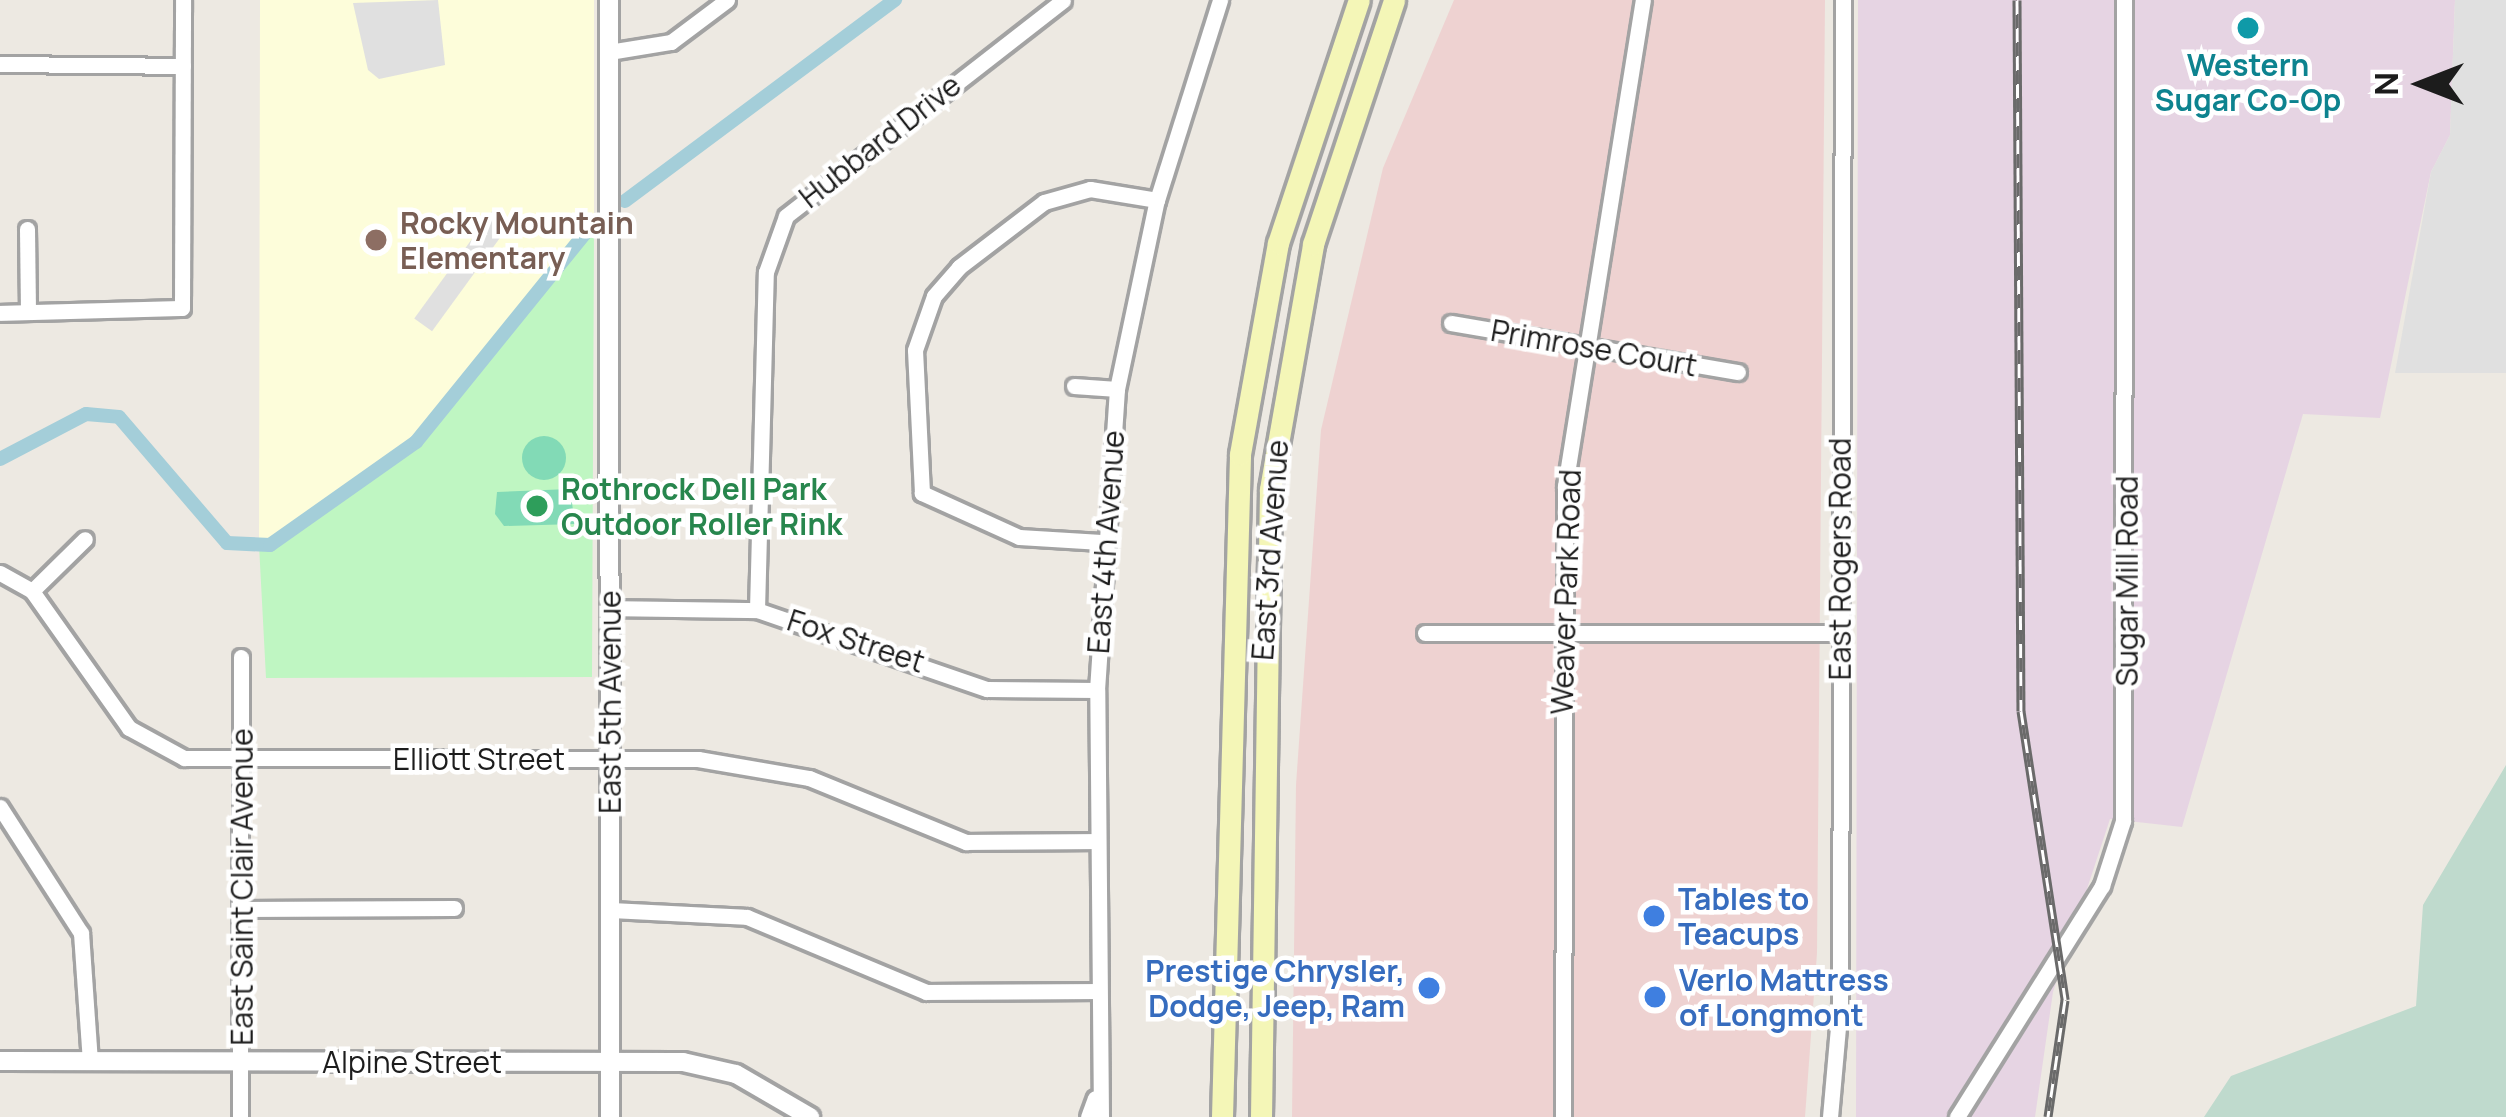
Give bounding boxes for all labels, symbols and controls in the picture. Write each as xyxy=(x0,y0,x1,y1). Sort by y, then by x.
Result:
marker: Western Sugar Co-Op xyxy=(2235,15,2261,41)
north arrow xyxy=(2362,24,2482,144)
place label: Western Sugar Co-Op xyxy=(2155,47,2341,118)
street label: Hubbard Drive xyxy=(792,67,968,215)
text: N xyxy=(2363,72,2408,96)
place label: Rocky Mountain Elementary xyxy=(400,205,634,276)
marker: Rocky Mountain Elementary xyxy=(363,227,389,253)
street label: Primrose Court xyxy=(1488,312,1700,384)
street label: East 4th Avenue xyxy=(1080,429,1132,655)
street label: East 3rd Avenue xyxy=(1244,438,1296,662)
street label: East Rogers Road xyxy=(1822,438,1858,680)
street label: Weaver Park Road xyxy=(1544,469,1588,715)
place label: Rothrock Dell Park Outdoor Roller Rink xyxy=(561,471,842,542)
street label: Sugar Mill Road xyxy=(2109,476,2145,686)
marker: Rothrock Dell Park Outdoor Roller Rink xyxy=(524,493,550,519)
street label: East 5th Avenue xyxy=(592,590,628,814)
street label: Fox Street xyxy=(783,602,929,680)
street label: East Saint Clair Avenue xyxy=(224,728,260,1046)
street label: Elliott Street xyxy=(393,741,565,777)
place label: Tables to Teacups xyxy=(1678,881,1809,952)
marker: Tables to Teacups xyxy=(1641,903,1667,929)
place label: Prestige Chrysler, Dodge, Jeep, Ram xyxy=(1145,953,1405,1024)
place label: Verlo Mattress of Longmont xyxy=(1679,962,1889,1032)
marker: Prestige Chrysler, Dodge, Jeep, Ram xyxy=(1416,975,1442,1001)
marker: Verlo Mattress of Longmont xyxy=(1642,984,1668,1010)
street label: Alpine Street xyxy=(322,1044,502,1080)

